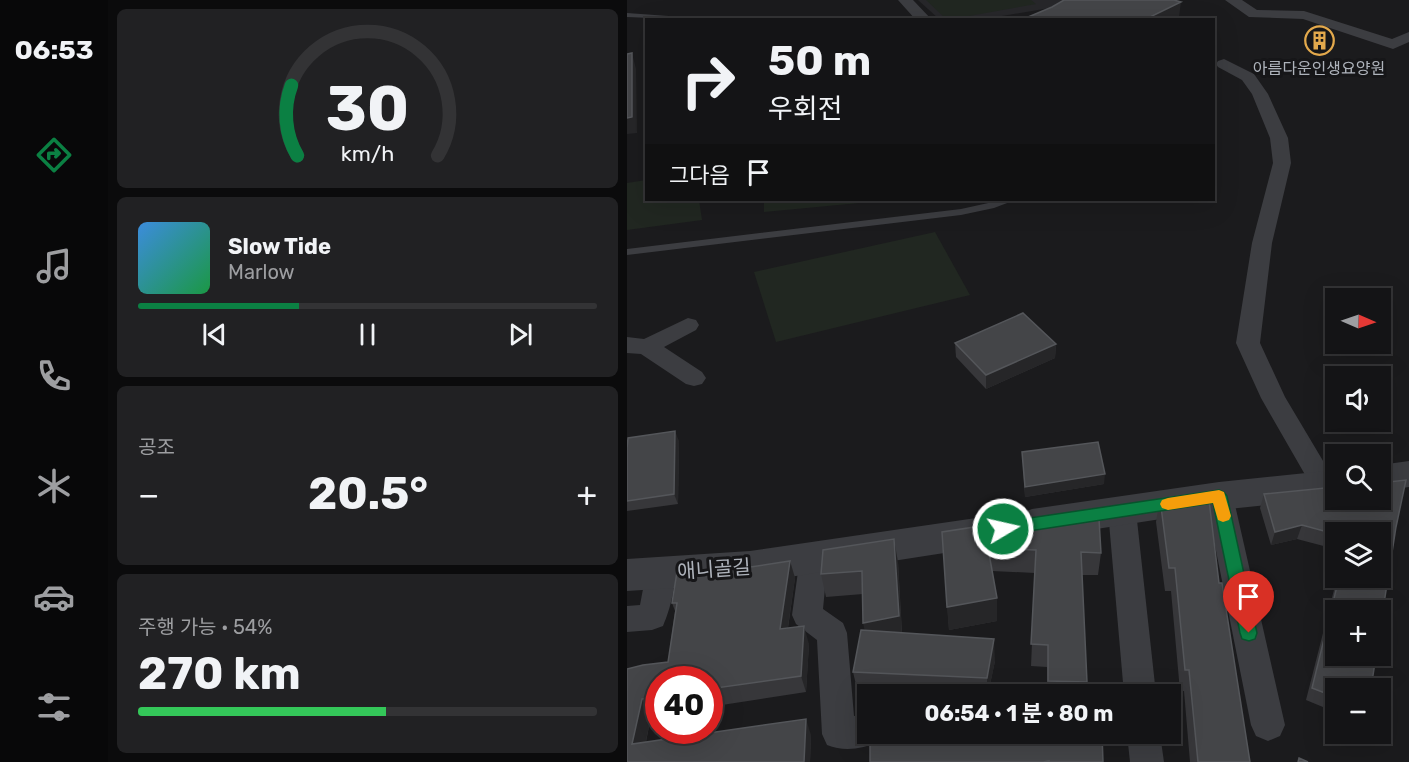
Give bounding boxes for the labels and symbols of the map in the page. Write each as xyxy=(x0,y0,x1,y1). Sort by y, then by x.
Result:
building icon: 아름다운인생요양원 xyxy=(1303,24,1335,56)
place label: 아름다운인생요양원 xyxy=(1253,59,1385,78)
north arrow xyxy=(1325,288,1391,354)
position arrow xyxy=(971,497,1035,561)
street label: 애니골길 xyxy=(676,554,752,584)
pin xyxy=(1223,571,1274,633)
speed limit sign: 40 xyxy=(645,666,723,744)

